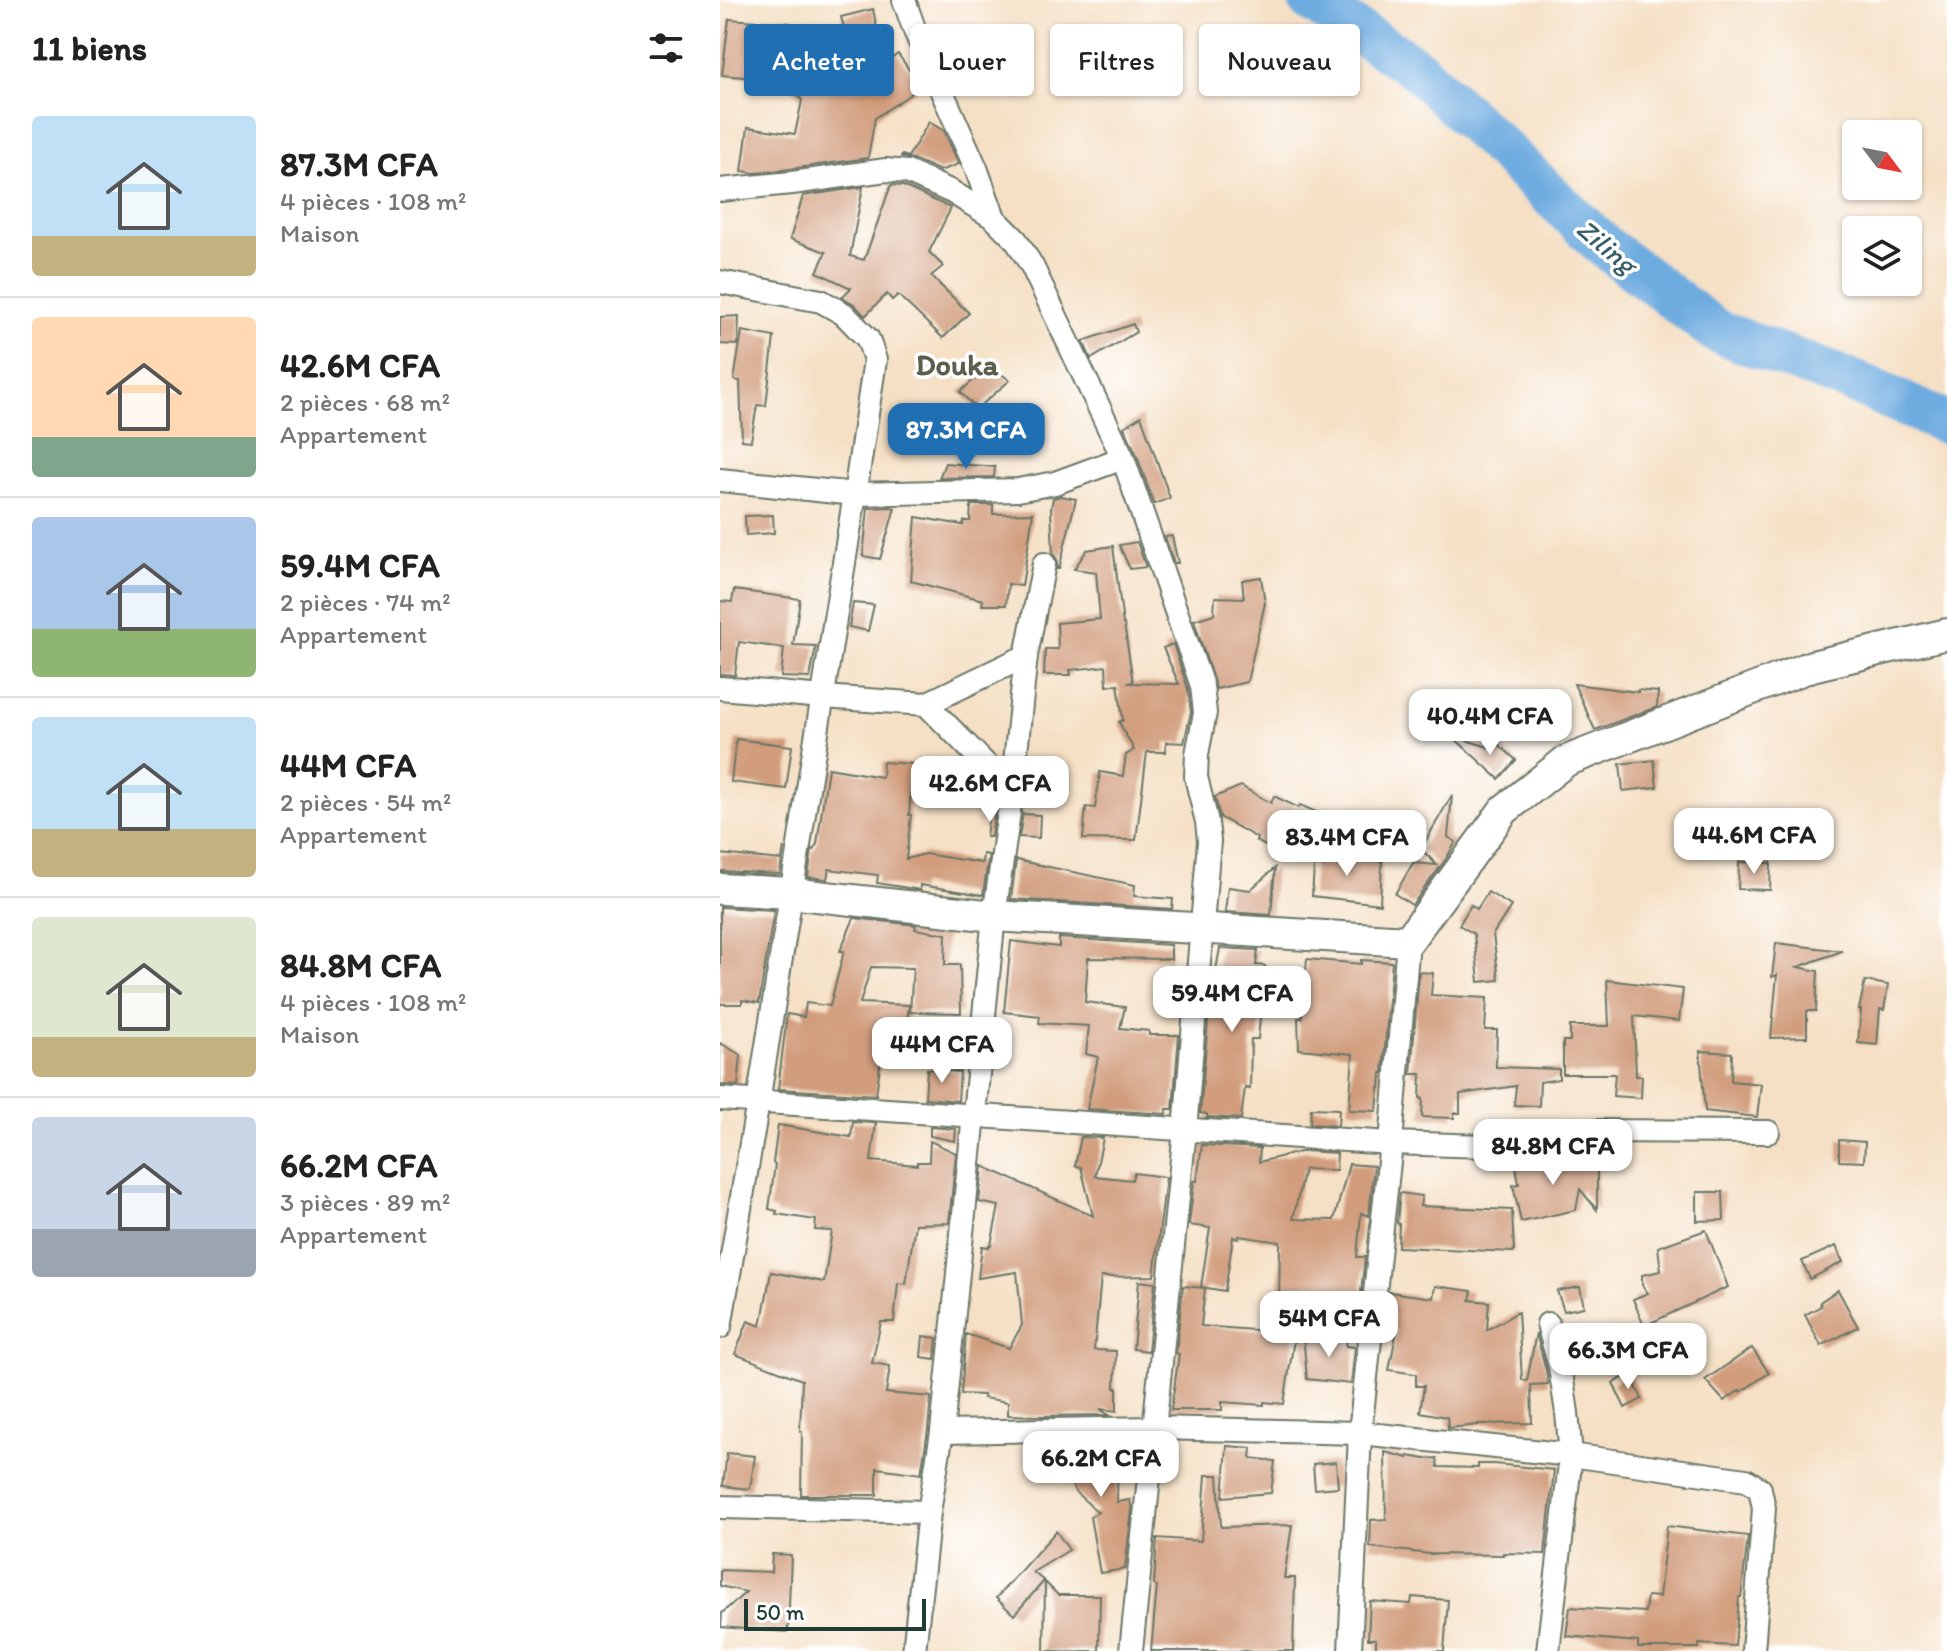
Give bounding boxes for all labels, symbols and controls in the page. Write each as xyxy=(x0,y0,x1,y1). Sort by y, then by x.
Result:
chip: Acheter xyxy=(744,24,894,96)
chip: Louer xyxy=(910,24,1034,96)
chip: Filtres xyxy=(1050,24,1183,96)
chip: Nouveau xyxy=(1199,24,1360,96)
icon: filters xyxy=(644,26,688,70)
text: 11 biens xyxy=(32,28,147,69)
north arrow xyxy=(1842,120,1922,200)
map controls xyxy=(1842,120,1922,296)
text: 87.3M CFA xyxy=(280,144,438,185)
icon: home xyxy=(96,148,192,244)
text: 4 pièces · 108 m² xyxy=(280,185,466,217)
water label: Ziling xyxy=(1570,211,1647,283)
button: layers xyxy=(1842,216,1922,296)
text: Maison xyxy=(280,217,359,249)
text: 42.6M CFA xyxy=(280,345,440,386)
district label: Douka xyxy=(916,346,999,383)
icon: home xyxy=(96,349,192,445)
text: 2 pièces · 68 m² xyxy=(280,386,450,418)
pin: 87.3M CFA xyxy=(874,403,1058,471)
text: 87.3M CFA xyxy=(906,413,1026,445)
text: Appartement xyxy=(280,418,427,450)
text: 59.4M CFA xyxy=(280,545,440,586)
icon: home xyxy=(96,549,192,645)
text: 2 pièces · 74 m² xyxy=(280,586,451,618)
text: Appartement xyxy=(280,618,427,650)
pin: 40.4M CFA xyxy=(1398,689,1582,757)
text: 40.4M CFA xyxy=(1427,699,1553,731)
text: 44M CFA xyxy=(280,745,416,786)
icon: home xyxy=(96,749,192,845)
pin: 42.6M CFA xyxy=(898,756,1082,824)
text: 42.6M CFA xyxy=(929,766,1051,798)
text: 2 pièces · 54 m² xyxy=(280,786,451,818)
pin: 44.6M CFA xyxy=(1662,808,1846,876)
pin: 83.4M CFA xyxy=(1255,810,1439,878)
text: Appartement xyxy=(280,818,427,850)
text: 44.6M CFA xyxy=(1692,818,1816,850)
text: 83.4M CFA xyxy=(1285,820,1409,852)
text: 84.8M CFA xyxy=(280,945,441,986)
icon: home xyxy=(96,949,192,1045)
pin: 59.4M CFA xyxy=(1140,966,1324,1034)
text: 59.4M CFA xyxy=(1171,976,1293,1008)
text: 4 pièces · 108 m² xyxy=(280,986,466,1018)
pin: 44M CFA xyxy=(868,1017,1016,1085)
text: Maison xyxy=(280,1018,359,1050)
text: 44M CFA xyxy=(890,1027,994,1059)
pin: 84.8M CFA xyxy=(1461,1119,1645,1187)
text: 84.8M CFA xyxy=(1491,1129,1615,1161)
text: 66.2M CFA xyxy=(280,1145,438,1186)
icon: home xyxy=(96,1149,192,1245)
text: 3 pièces · 89 m² xyxy=(280,1186,450,1218)
text: Appartement xyxy=(280,1218,427,1250)
pin: 54M CFA xyxy=(1255,1291,1403,1359)
text: 54M CFA xyxy=(1278,1301,1380,1333)
pin: 66.3M CFA xyxy=(1536,1323,1720,1391)
text: 66.3M CFA xyxy=(1568,1333,1688,1365)
pin: 66.2M CFA xyxy=(1009,1431,1193,1499)
text: 66.2M CFA xyxy=(1041,1441,1161,1473)
scale bar xyxy=(744,1595,926,1631)
text: 50 m xyxy=(756,1599,805,1626)

